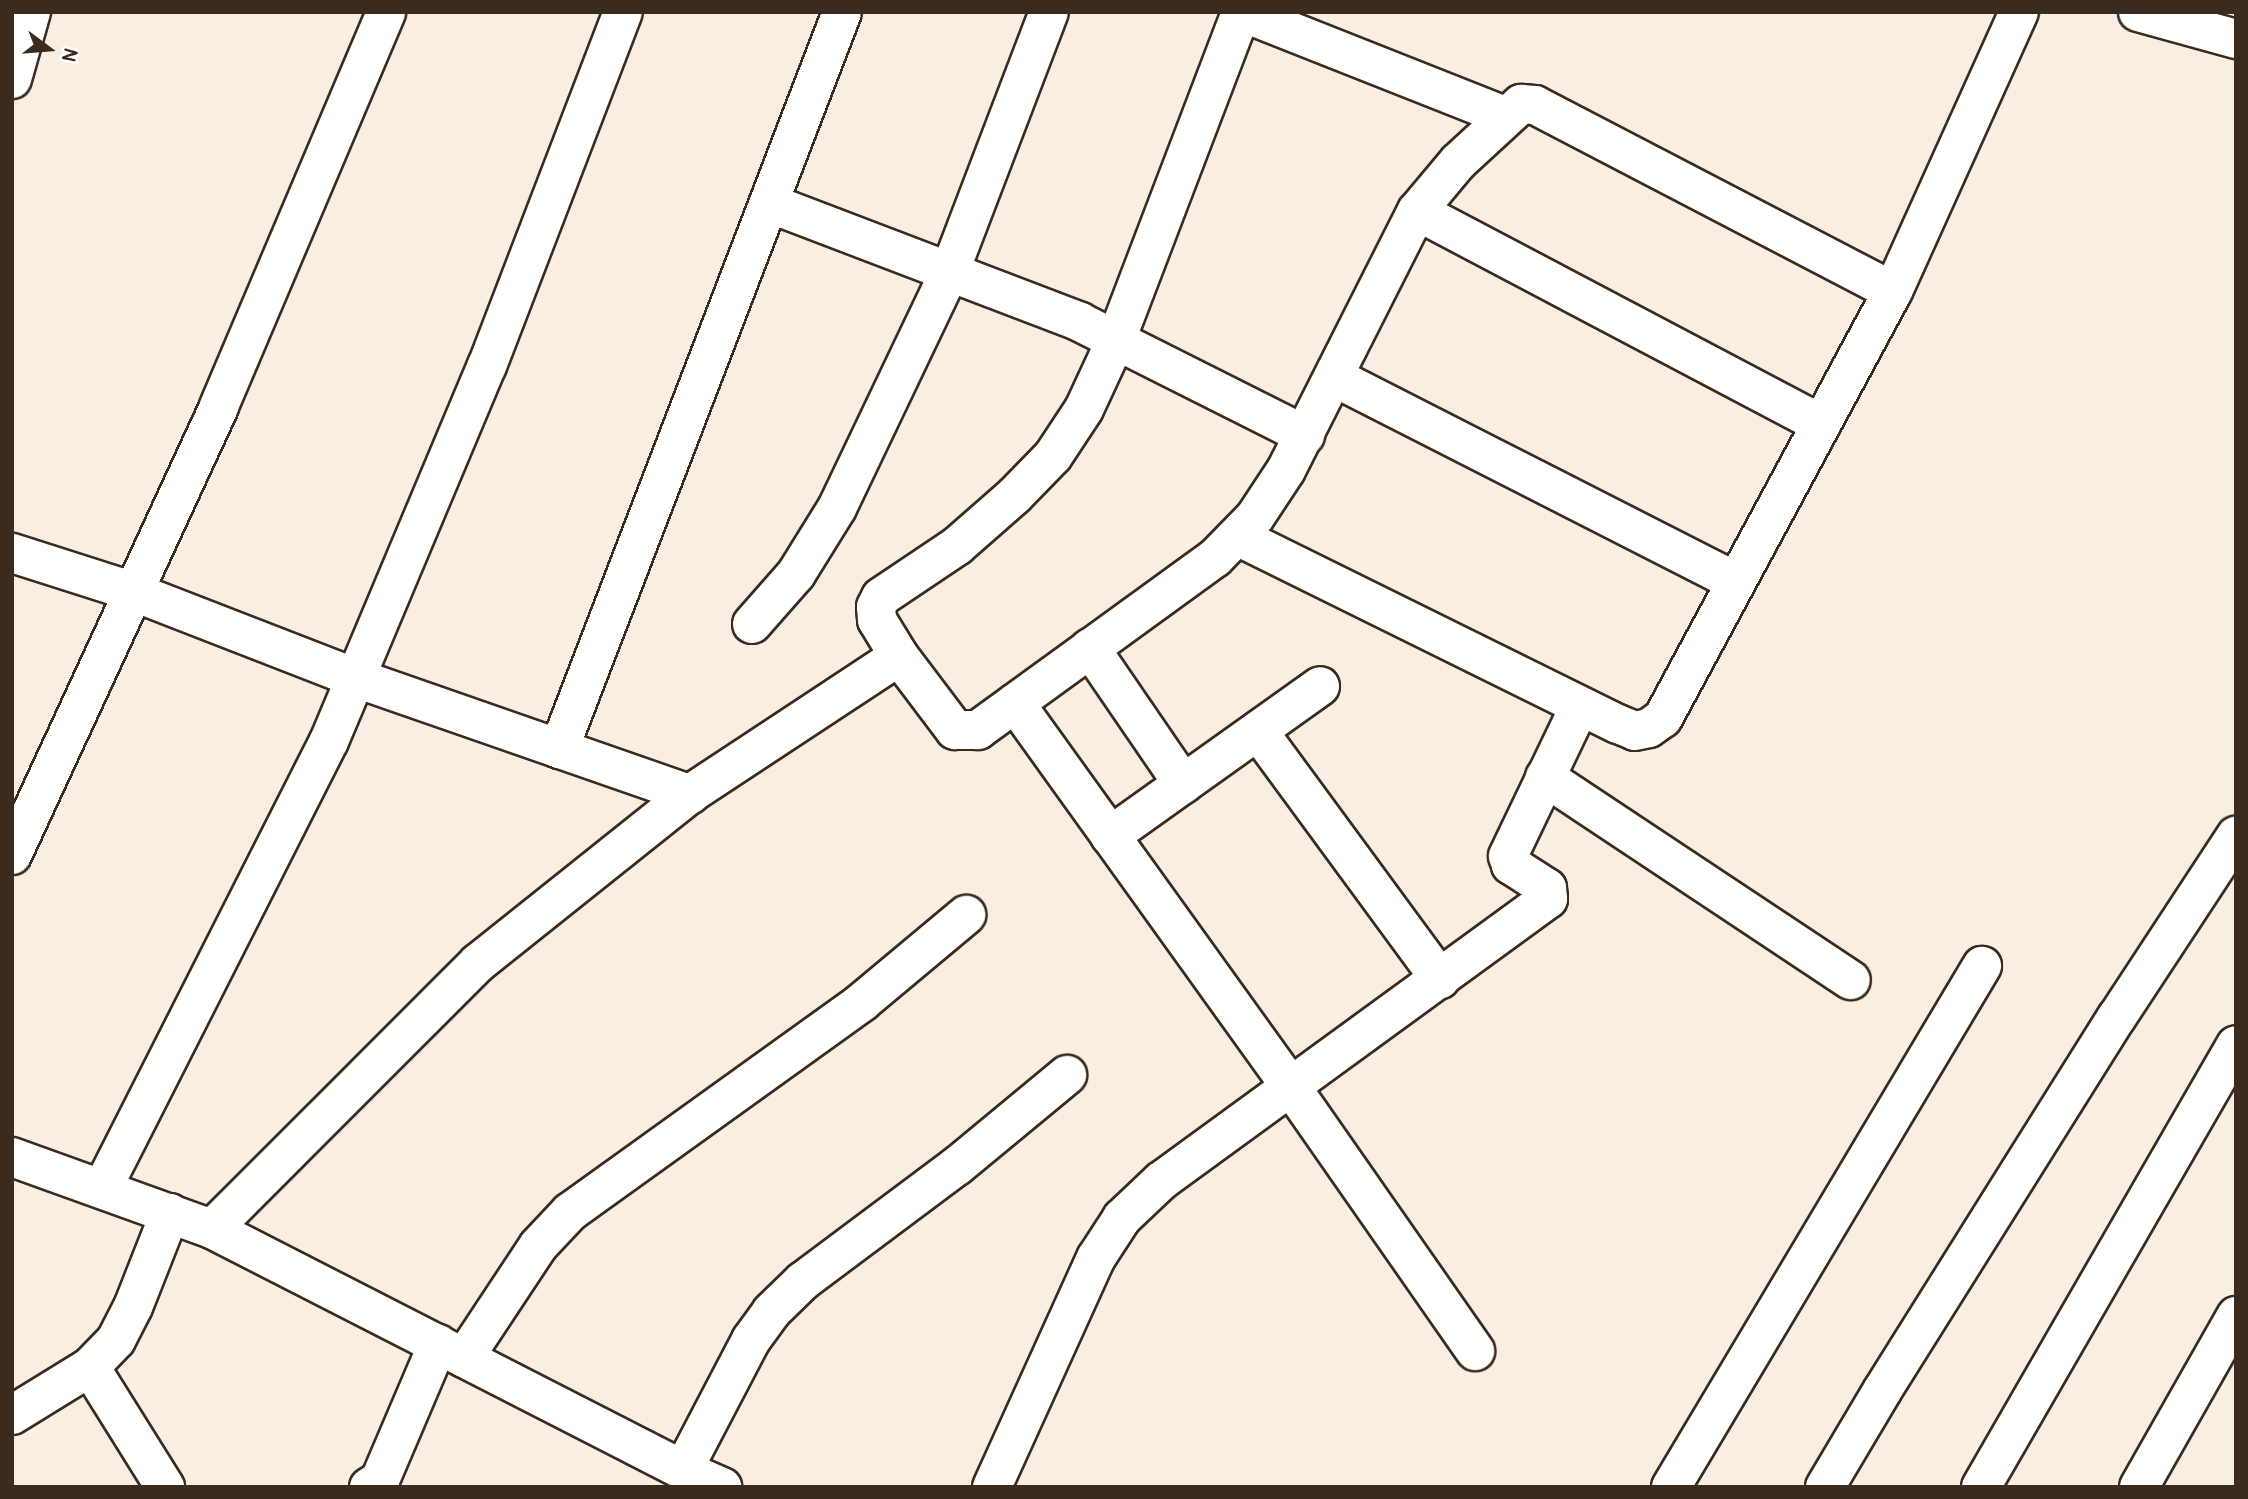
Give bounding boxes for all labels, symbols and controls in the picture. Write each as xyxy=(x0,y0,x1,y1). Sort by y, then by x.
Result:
north arrow xyxy=(14,14,84,84)
text: N xyxy=(56,45,82,64)

